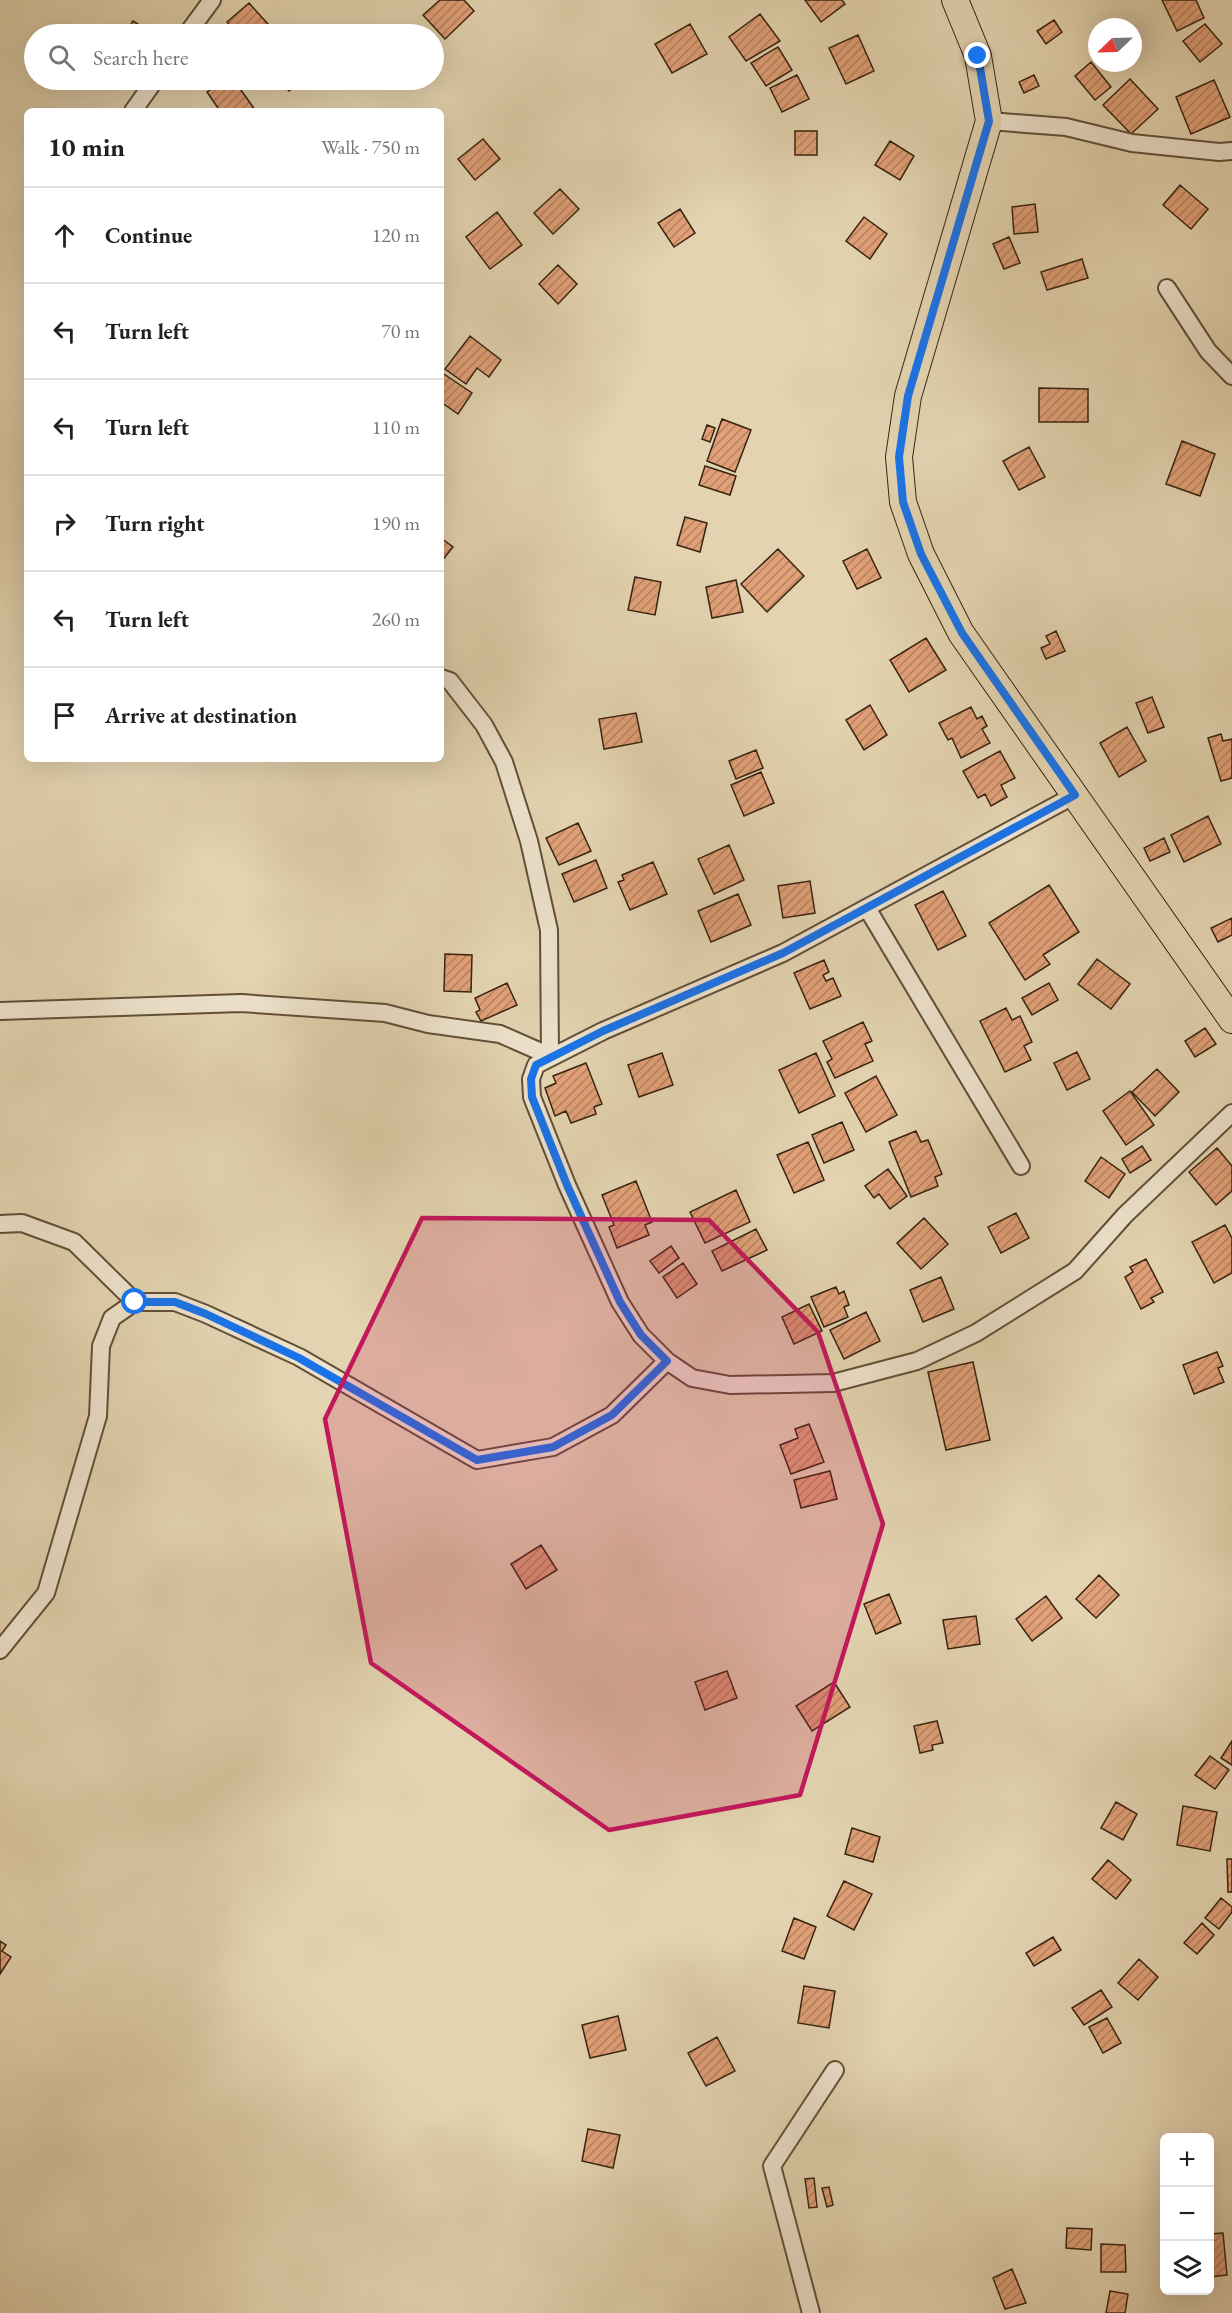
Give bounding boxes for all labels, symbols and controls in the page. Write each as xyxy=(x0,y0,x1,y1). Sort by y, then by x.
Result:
north arrow xyxy=(1088,18,1142,72)
search box xyxy=(24,24,444,90)
icon: search xyxy=(45,41,78,74)
route end xyxy=(964,42,990,68)
text: Search here xyxy=(93,43,188,72)
text: 10 min xyxy=(48,130,125,164)
text: Walk · 750 m xyxy=(321,134,420,160)
icon: ahead xyxy=(48,219,81,252)
text: Continue xyxy=(105,221,192,250)
text: 120 m xyxy=(372,222,420,248)
icon: left xyxy=(48,315,81,348)
text: Turn left xyxy=(105,317,189,346)
text: 70 m xyxy=(381,318,420,344)
icon: left xyxy=(48,411,81,444)
text: Turn left xyxy=(105,413,189,442)
text: 110 m xyxy=(372,414,420,440)
icon: right xyxy=(48,507,81,540)
text: Turn right xyxy=(105,509,204,538)
text: 190 m xyxy=(372,510,420,536)
icon: left xyxy=(48,603,81,636)
text: Turn left xyxy=(105,605,189,634)
text: 260 m xyxy=(372,606,420,632)
icon: arrive xyxy=(48,699,81,732)
text: Arrive at destination xyxy=(105,701,297,730)
route start xyxy=(121,1288,147,1314)
map controls xyxy=(1160,2133,1214,2295)
button: + xyxy=(1160,2133,1214,2187)
button: − xyxy=(1160,2187,1214,2241)
button: layers xyxy=(1160,2241,1214,2295)

